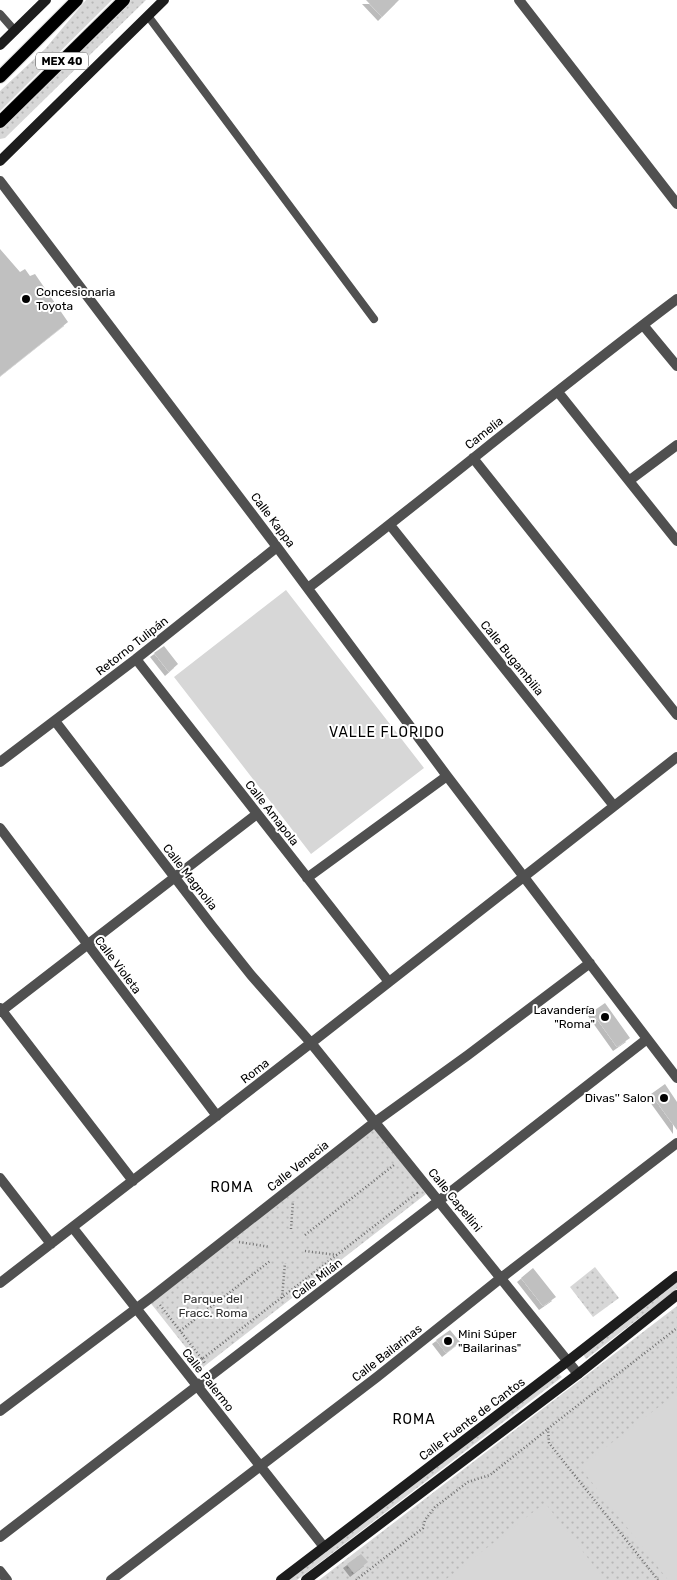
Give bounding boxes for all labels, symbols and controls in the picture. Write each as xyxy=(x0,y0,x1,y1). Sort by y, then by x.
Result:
road number: MEX 40 xyxy=(36,52,88,70)
place label: Concesionaria Toyota xyxy=(36,285,115,313)
marker: Concesionaria Toyota xyxy=(20,293,32,305)
street label: Camelia xyxy=(462,414,506,452)
street label: Calle Kappa xyxy=(248,490,298,550)
street label: Retorno Tulipán xyxy=(93,614,171,678)
street label: Calle Bugambilia xyxy=(478,618,546,698)
district label: VALLE FLORIDO xyxy=(329,724,445,741)
street label: Calle Amapola xyxy=(242,778,302,848)
street label: Calle Magnolia xyxy=(160,841,220,913)
street label: Calle Violeta xyxy=(92,934,144,996)
place label: Lavandería "Roma" xyxy=(533,1003,595,1031)
marker: Lavandería "Roma" xyxy=(599,1011,611,1023)
street label: Roma xyxy=(238,1056,272,1086)
place label: Divas'' Salon xyxy=(585,1091,654,1105)
marker: Divas'' Salon xyxy=(658,1092,670,1104)
street label: Calle Venecia xyxy=(265,1138,331,1194)
street label: Calle Capellini xyxy=(425,1165,485,1235)
district label: ROMA xyxy=(210,1179,254,1196)
street label: Calle Milán xyxy=(289,1256,345,1302)
park label: Parque del Fracc. Roma xyxy=(178,1292,248,1320)
street label: Calle Bailarinas xyxy=(349,1321,425,1385)
place label: Mini Súper "Bailarinas" xyxy=(458,1327,521,1355)
marker: Mini Súper "Bailarinas" xyxy=(442,1335,454,1347)
street label: Calle Palermo xyxy=(179,1346,237,1414)
street label: Calle Fuente de Cantos xyxy=(416,1375,528,1463)
district label: ROMA xyxy=(392,1411,436,1428)

